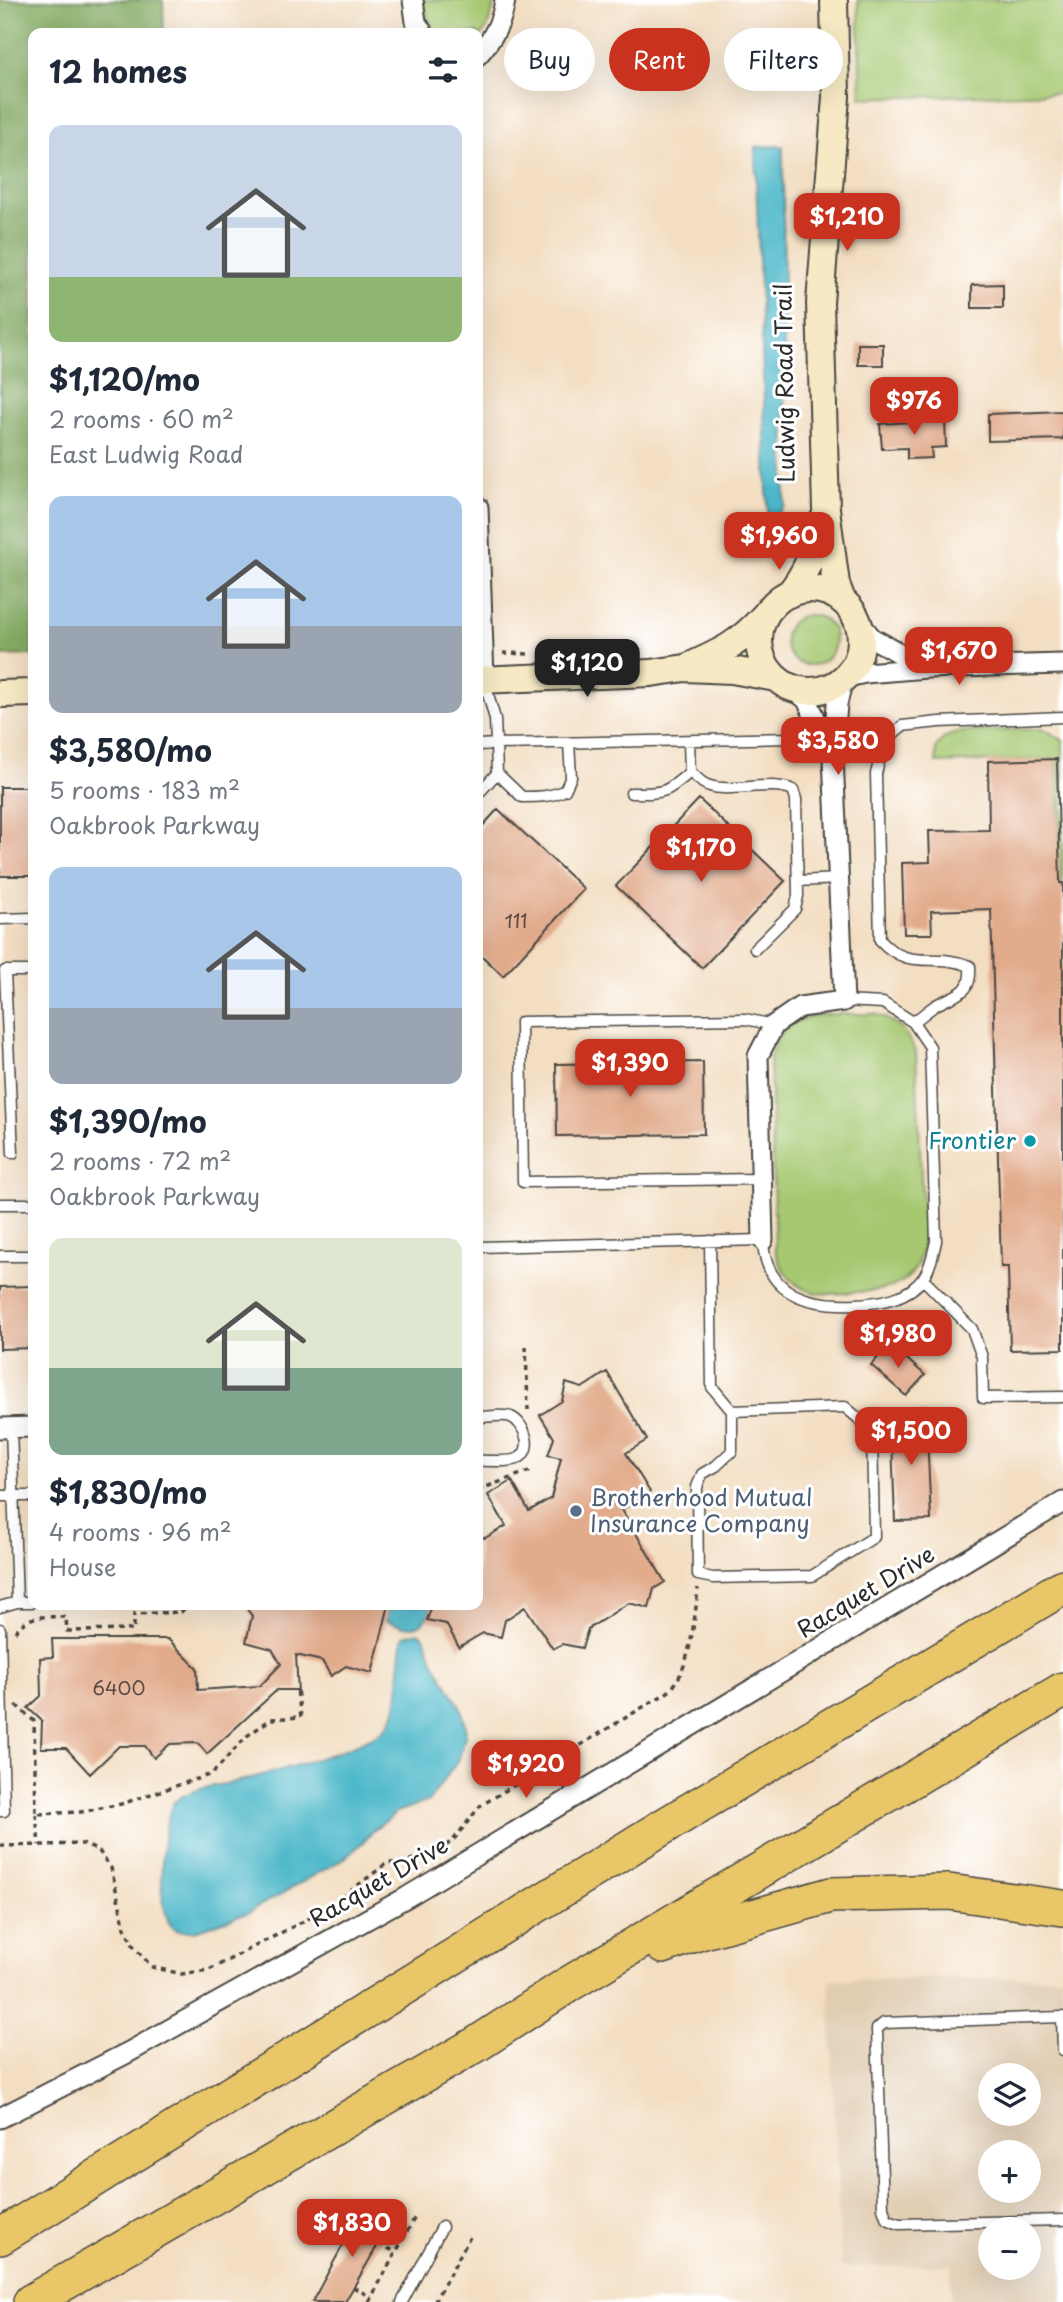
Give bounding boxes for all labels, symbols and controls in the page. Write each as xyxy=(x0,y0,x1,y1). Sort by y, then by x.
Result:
chip: Buy xyxy=(504,28,595,91)
chip: Rent xyxy=(609,28,710,91)
chip: Filters xyxy=(724,28,843,91)
text: 12 homes xyxy=(49,48,187,93)
icon: filters xyxy=(424,51,462,89)
icon: home xyxy=(193,170,319,296)
pin: $1,210 xyxy=(790,194,904,253)
text: $1,210 xyxy=(810,198,884,233)
street label: Ludwig Road Trail xyxy=(764,283,803,483)
text: $1,120/mo xyxy=(49,356,200,401)
pin: $976 xyxy=(873,378,955,437)
text: $976 xyxy=(886,382,942,417)
text: 2 rooms · 60 m² xyxy=(49,401,234,436)
text: East Ludwig Road xyxy=(49,436,243,471)
pin: $1,960 xyxy=(722,512,836,572)
text: $1,960 xyxy=(740,517,818,552)
icon: home xyxy=(193,541,319,667)
pin: $1,670 xyxy=(902,628,1016,687)
text: $1,670 xyxy=(921,632,997,667)
pin: $1,120 xyxy=(530,640,644,699)
text: $1,120 xyxy=(551,644,623,679)
pin: $3,580 xyxy=(781,718,895,777)
text: $3,580 xyxy=(797,722,879,757)
text: $3,580/mo xyxy=(49,727,212,772)
text: 5 rooms · 183 m² xyxy=(49,772,240,807)
text: Oakbrook Parkway xyxy=(49,807,260,842)
pin: $1,170 xyxy=(644,824,758,884)
text: $1,170 xyxy=(666,829,736,864)
house number: 111 xyxy=(504,906,528,934)
icon: home xyxy=(193,912,319,1038)
pin: $1,390 xyxy=(573,1040,687,1099)
text: $1,390 xyxy=(591,1044,669,1079)
text: $1,390/mo xyxy=(49,1098,207,1143)
place label: Frontier xyxy=(928,1122,1017,1157)
marker: Frontier xyxy=(1022,1133,1038,1149)
text: 2 rooms · 72 m² xyxy=(49,1143,231,1178)
text: Oakbrook Parkway xyxy=(49,1178,260,1213)
icon: home xyxy=(193,1283,319,1409)
pin: $1,980 xyxy=(841,1310,955,1370)
text: $1,980 xyxy=(860,1315,936,1350)
pin: $1,500 xyxy=(854,1408,968,1467)
text: $1,500 xyxy=(871,1412,951,1447)
text: $1,830/mo xyxy=(49,1469,207,1514)
place label: Brotherhood Mutual Insurance Company xyxy=(590,1479,812,1540)
marker: Brotherhood Mutual Insurance Company xyxy=(568,1503,584,1519)
text: 4 rooms · 96 m² xyxy=(49,1514,232,1549)
street label: Racquet Drive xyxy=(790,1536,941,1646)
text: House xyxy=(49,1549,116,1584)
house number: 6400 xyxy=(93,1673,145,1701)
pin: $1,920 xyxy=(469,1741,583,1800)
text: $1,920 xyxy=(487,1745,565,1780)
street label: Racquet Drive xyxy=(302,1827,454,1935)
map controls xyxy=(978,2063,1041,2280)
button: layers xyxy=(978,2063,1041,2126)
button: + xyxy=(978,2140,1041,2203)
pin: $1,830 xyxy=(295,2200,409,2259)
text: $1,830 xyxy=(313,2204,391,2239)
button: − xyxy=(978,2217,1041,2280)

